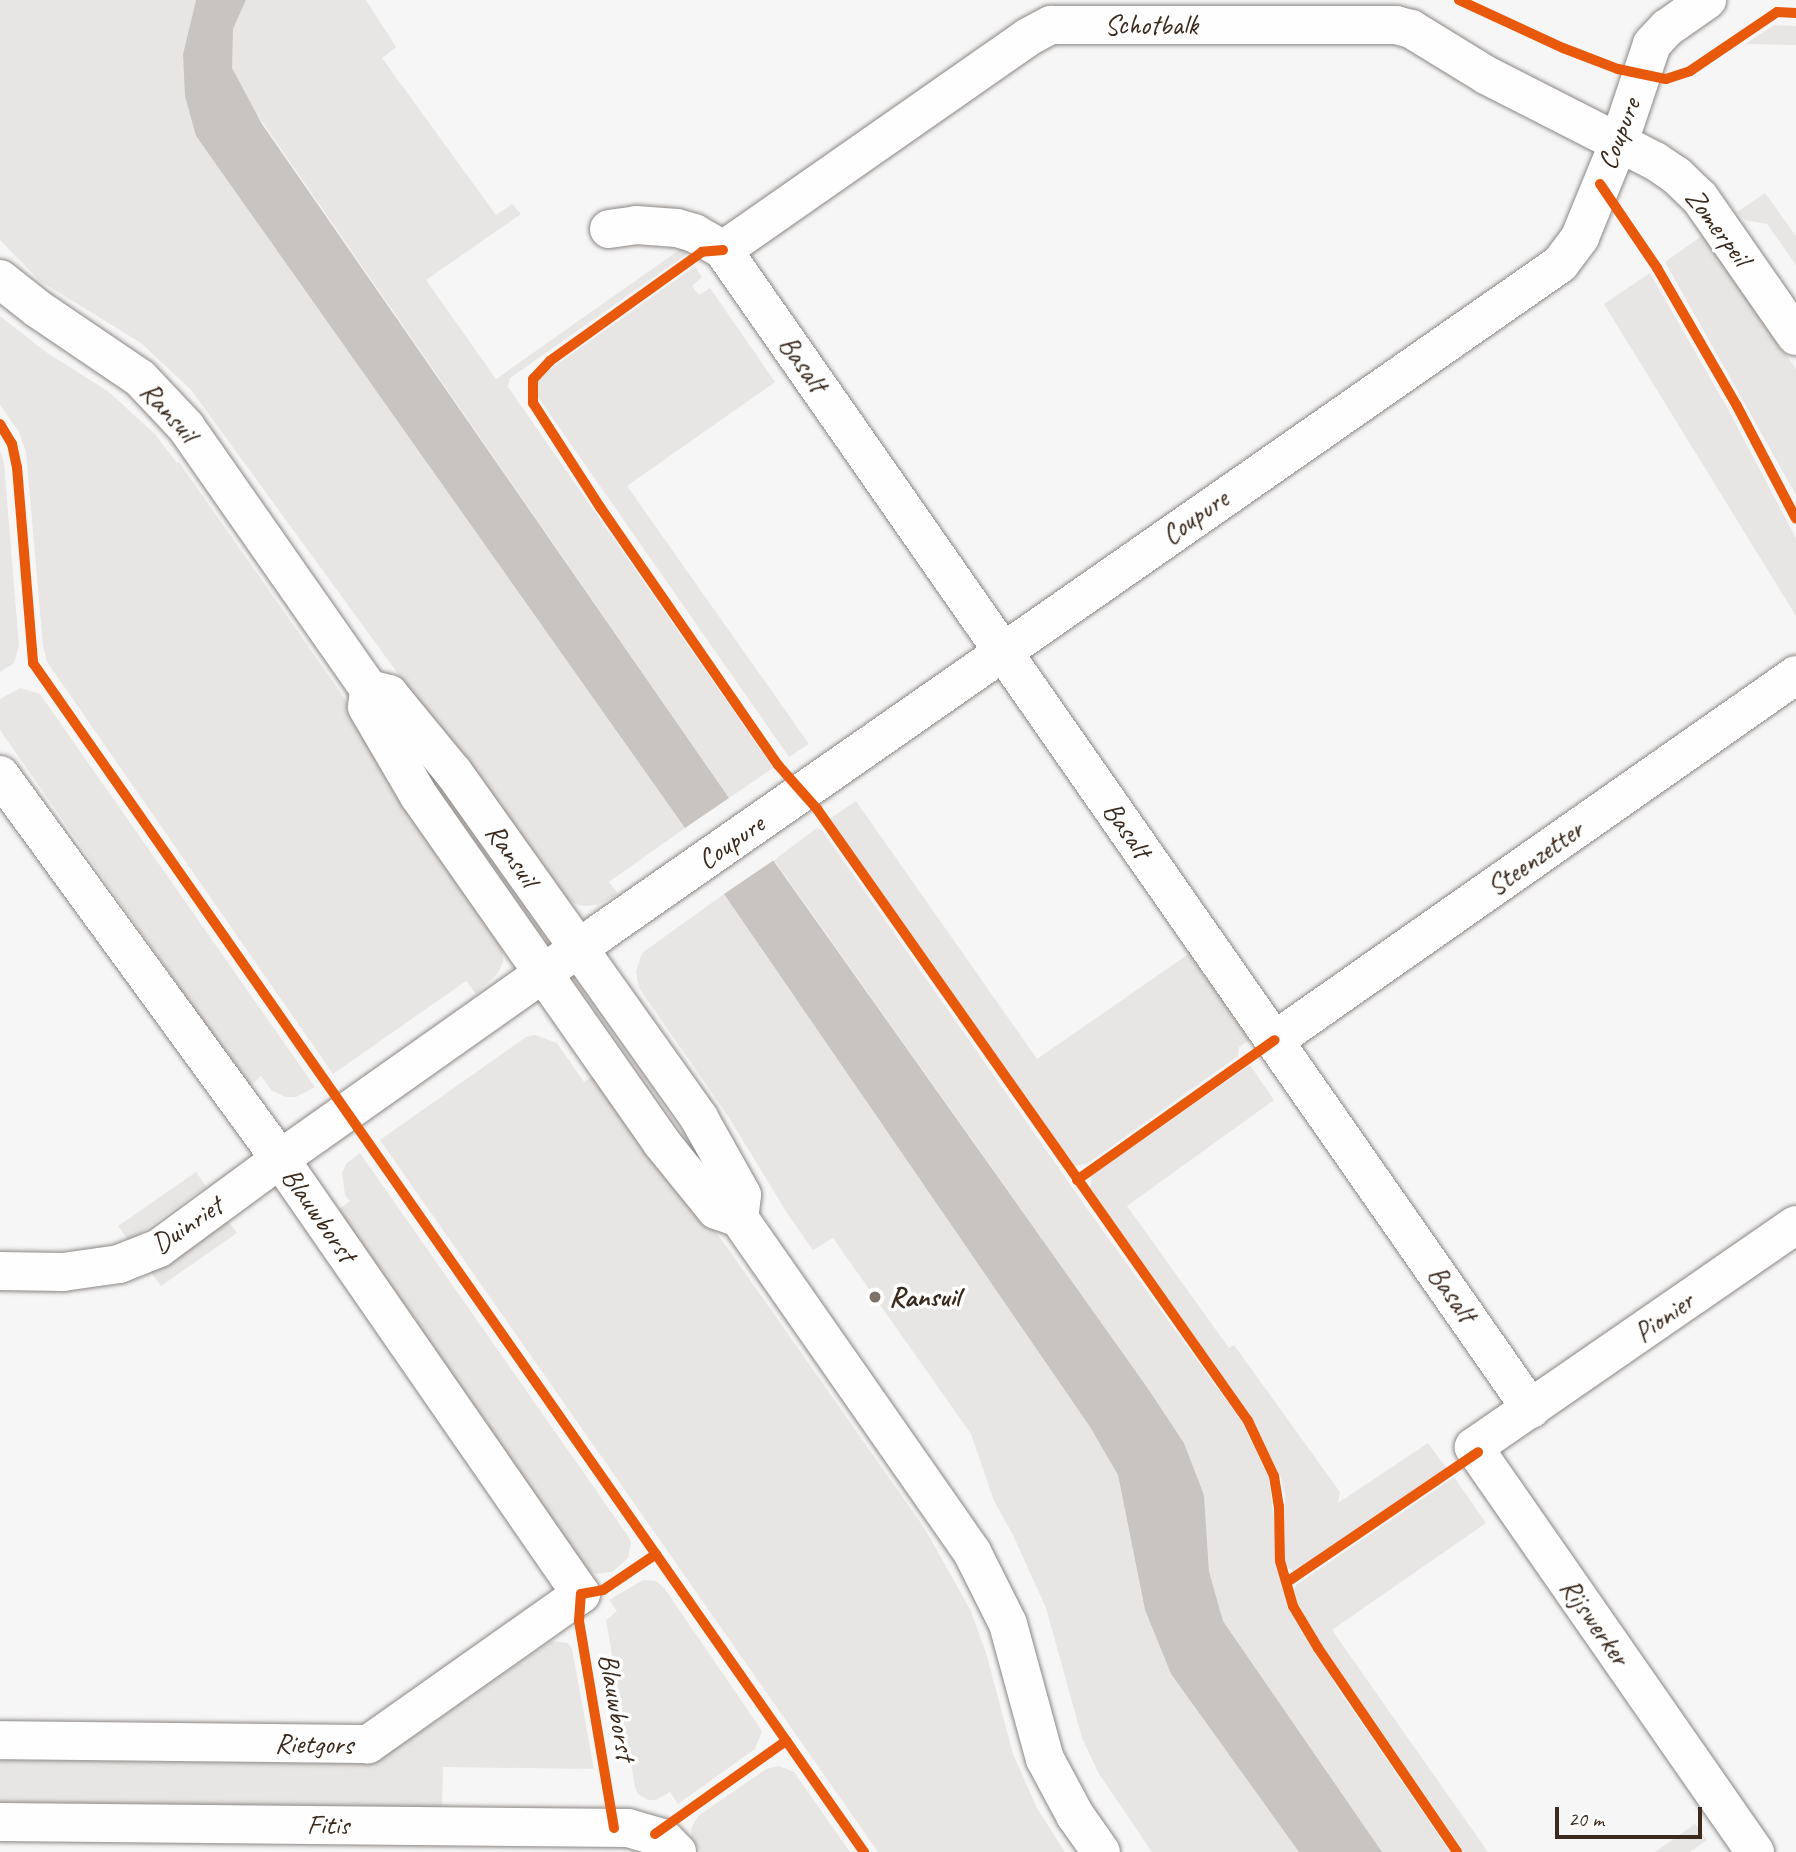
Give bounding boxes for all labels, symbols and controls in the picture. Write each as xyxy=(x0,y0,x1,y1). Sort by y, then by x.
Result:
street label: Schotbalk xyxy=(1104,8,1198,42)
street label: Coupure xyxy=(1590,94,1648,174)
street label: Zomerpeil xyxy=(1678,182,1758,272)
street label: Basalt xyxy=(772,329,834,399)
street label: Ransuil xyxy=(133,375,205,449)
street label: Coupure xyxy=(1155,482,1235,552)
street label: Basalt xyxy=(1096,795,1158,865)
street label: Coupure xyxy=(691,807,771,877)
street label: Steenzetter xyxy=(1480,813,1590,903)
street label: Ransuil xyxy=(478,817,546,893)
street label: Blauwborst xyxy=(274,1161,364,1269)
street label: Duinriet xyxy=(145,1189,229,1261)
street label: Basalt xyxy=(1421,1259,1483,1329)
place label: Ransuil xyxy=(889,1280,960,1314)
street label: Pionier xyxy=(1628,1284,1700,1350)
marker: Ransuil xyxy=(867,1289,883,1305)
street label: Rijswerker xyxy=(1553,1572,1637,1672)
street label: Blauwborst xyxy=(591,1651,643,1763)
street label: Rietgors xyxy=(275,1727,353,1761)
scale bar xyxy=(1558,1792,1705,1836)
text: 20 m xyxy=(1568,1806,1604,1832)
street label: Fitis xyxy=(307,1808,349,1842)

